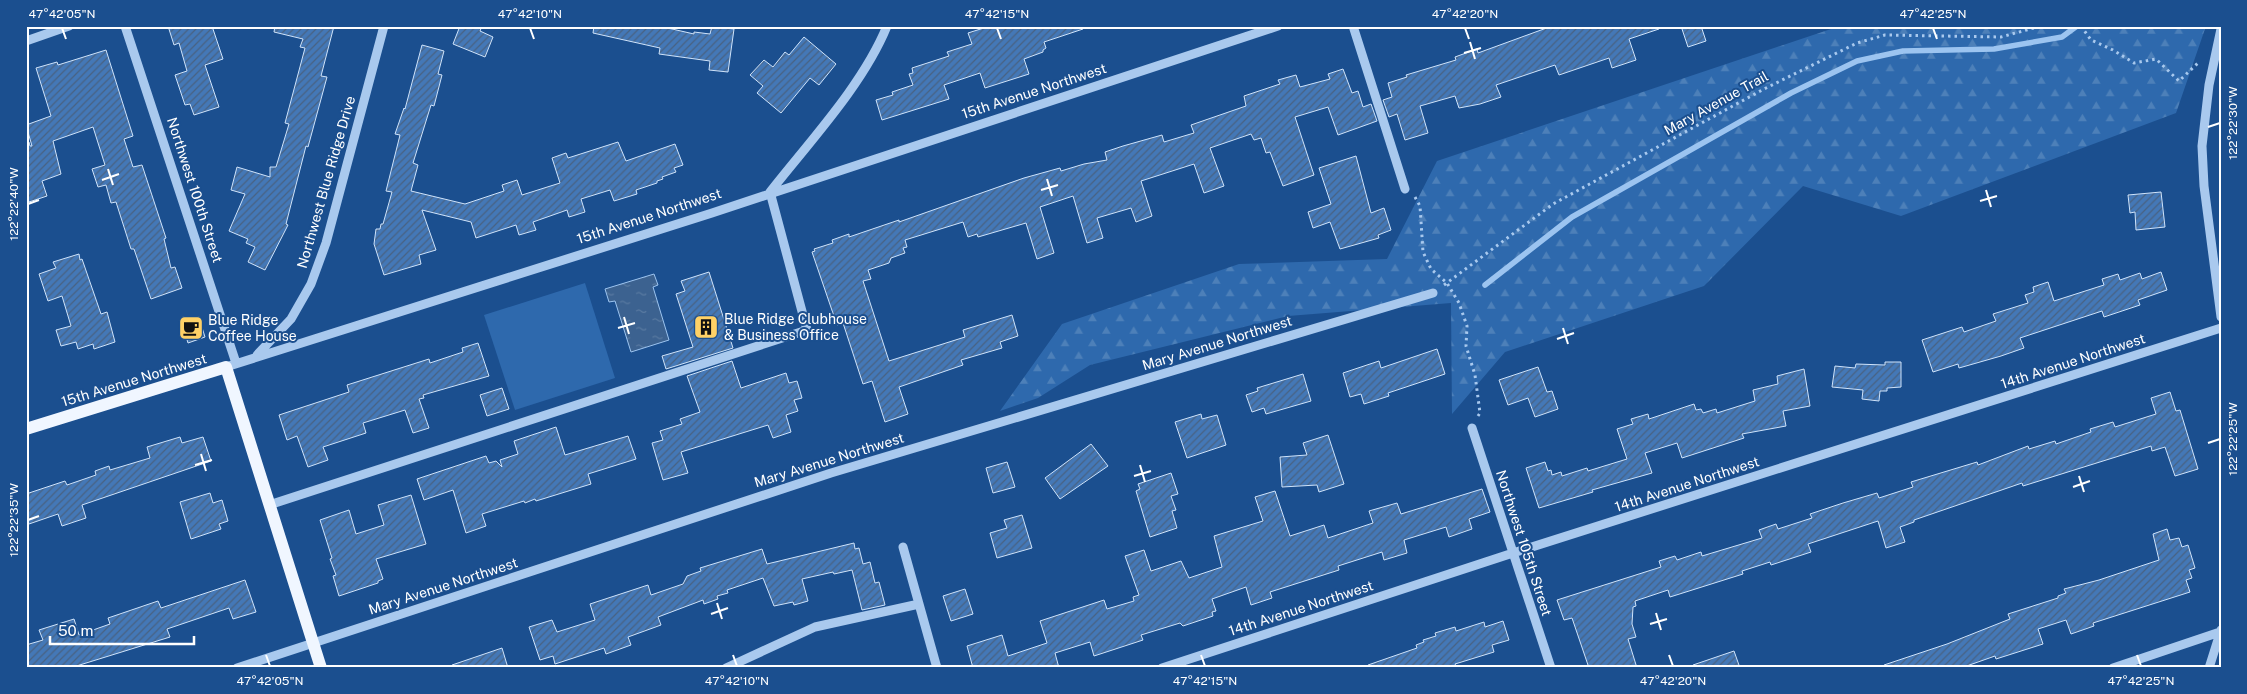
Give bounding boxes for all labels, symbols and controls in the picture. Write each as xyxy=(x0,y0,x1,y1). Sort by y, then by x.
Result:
text: 47°42'05"N xyxy=(28,7,96,21)
text: 47°42'10"N xyxy=(498,7,562,21)
text: 47°42'15"N xyxy=(965,7,1029,21)
text: 47°42'20"N xyxy=(1432,7,1498,21)
text: 47°42'25"N xyxy=(1900,7,1966,21)
street label: 15th Avenue Northwest xyxy=(960,60,1108,122)
street label: Mary Avenue Trail xyxy=(1661,68,1771,138)
text: 122°22'30"W xyxy=(2226,86,2240,160)
street label: Northwest Blue Ridge Drive xyxy=(294,94,358,270)
street label: Northwest 100th Street xyxy=(164,115,226,265)
text: 122°22'40"W xyxy=(7,167,21,241)
street label: 15th Avenue Northwest xyxy=(575,185,723,247)
place label: Blue Ridge Clubhouse & Business Office xyxy=(724,311,867,343)
place label: Blue Ridge Coffee House xyxy=(208,312,297,344)
street label: Mary Avenue Northwest xyxy=(1140,313,1294,373)
building icon: Blue Ridge Clubhouse & Business Office xyxy=(693,314,719,340)
cafe icon: Blue Ridge Coffee House xyxy=(178,315,204,341)
street label: 14th Avenue Northwest xyxy=(1999,330,2147,392)
street label: 15th Avenue Northwest xyxy=(59,350,209,410)
text: 122°22'25"W xyxy=(2226,402,2240,476)
street label: Mary Avenue Northwest xyxy=(752,430,906,490)
street label: 14th Avenue Northwest xyxy=(1613,453,1761,515)
street label: Northwest 105th Street xyxy=(1493,468,1555,618)
text: 122°22'35"W xyxy=(7,483,21,557)
street label: Mary Avenue Northwest xyxy=(366,554,520,618)
street label: 14th Avenue Northwest xyxy=(1227,577,1375,639)
scale bar xyxy=(50,614,194,646)
text: 50 m xyxy=(58,622,93,639)
text: 47°42'05"N xyxy=(236,674,304,688)
text: 47°42'10"N xyxy=(705,674,769,688)
text: 47°42'15"N xyxy=(1173,674,1237,688)
text: 47°42'20"N xyxy=(1640,674,1706,688)
text: 47°42'25"N xyxy=(2108,674,2174,688)

